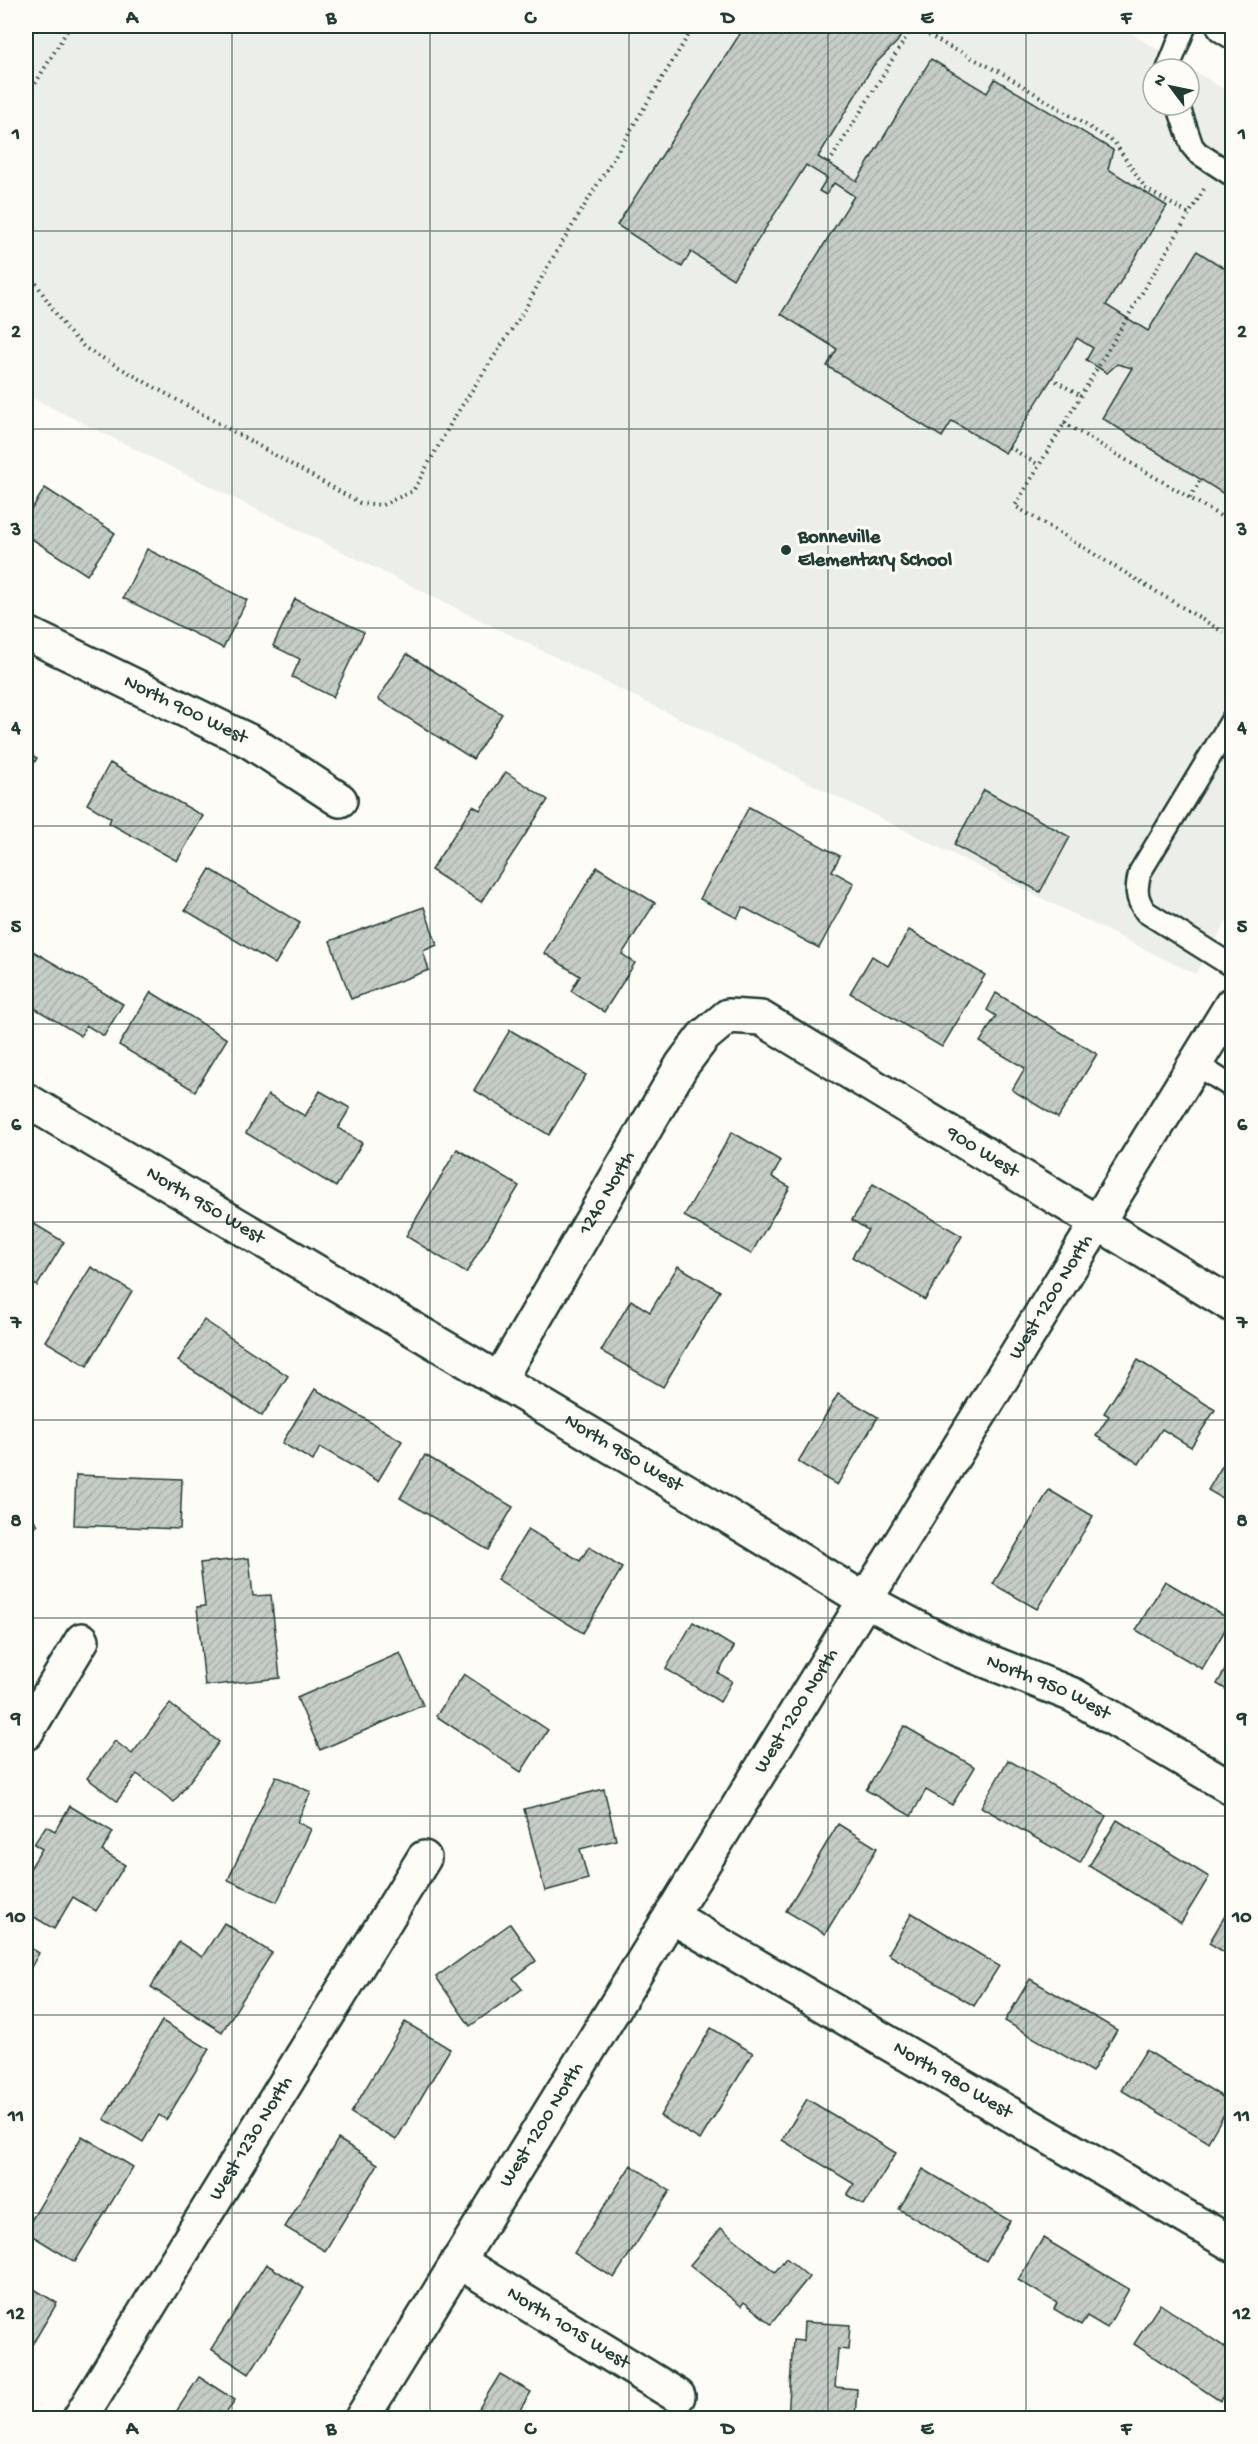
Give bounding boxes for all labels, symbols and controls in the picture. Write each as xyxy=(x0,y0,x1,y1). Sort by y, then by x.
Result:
text: A xyxy=(125,8,140,31)
text: B xyxy=(325,8,337,31)
text: C xyxy=(524,8,538,31)
text: D xyxy=(719,8,735,31)
text: E xyxy=(921,8,935,31)
text: F xyxy=(1120,8,1133,31)
north arrow xyxy=(1141,57,1201,117)
text: N xyxy=(1150,71,1172,90)
text: 1 xyxy=(11,124,20,147)
text: 1 xyxy=(1237,124,1246,147)
text: 2 xyxy=(11,322,21,345)
text: 2 xyxy=(1237,322,1247,345)
text: 3 xyxy=(10,520,21,543)
text: 3 xyxy=(1236,520,1247,543)
place label: Bonneville Elementary School xyxy=(797,527,953,573)
marker: Bonneville Elementary School xyxy=(779,543,793,557)
street label: North 900 West xyxy=(120,670,253,751)
text: 4 xyxy=(10,718,21,741)
text: 4 xyxy=(1236,718,1247,741)
text: 5 xyxy=(11,917,22,940)
text: 5 xyxy=(1237,917,1248,940)
text: 6 xyxy=(11,1115,22,1138)
text: 6 xyxy=(1237,1115,1248,1138)
street label: 900 West xyxy=(941,1121,1024,1184)
street label: 1240 North xyxy=(574,1147,641,1240)
street label: North 950 West xyxy=(142,1162,270,1251)
street label: West 1200 North xyxy=(1005,1230,1099,1364)
text: 7 xyxy=(10,1313,23,1336)
text: 7 xyxy=(1236,1313,1249,1336)
street label: North 950 West xyxy=(560,1410,688,1498)
text: 8 xyxy=(11,1511,22,1534)
text: 8 xyxy=(1237,1511,1248,1534)
street label: West 1200 North xyxy=(750,1644,844,1778)
street label: North 950 West xyxy=(983,1650,1116,1727)
text: 9 xyxy=(10,1709,21,1732)
text: 9 xyxy=(1236,1709,1247,1732)
text: 10 xyxy=(5,1907,26,1930)
text: 10 xyxy=(1231,1907,1252,1930)
street label: North 980 West xyxy=(889,2037,1018,2125)
street label: West 1200 North xyxy=(495,2058,590,2192)
street label: West 1230 North xyxy=(205,2072,299,2205)
text: 11 xyxy=(7,2106,24,2129)
text: 11 xyxy=(1233,2106,1250,2129)
street label: North 1015 West xyxy=(502,2282,635,2376)
text: 12 xyxy=(6,2304,25,2327)
text: 12 xyxy=(1232,2304,1251,2327)
text: A xyxy=(125,2419,140,2442)
text: B xyxy=(325,2419,337,2442)
text: C xyxy=(524,2419,538,2442)
text: D xyxy=(719,2419,735,2442)
text: E xyxy=(921,2419,935,2442)
text: F xyxy=(1120,2419,1133,2442)

